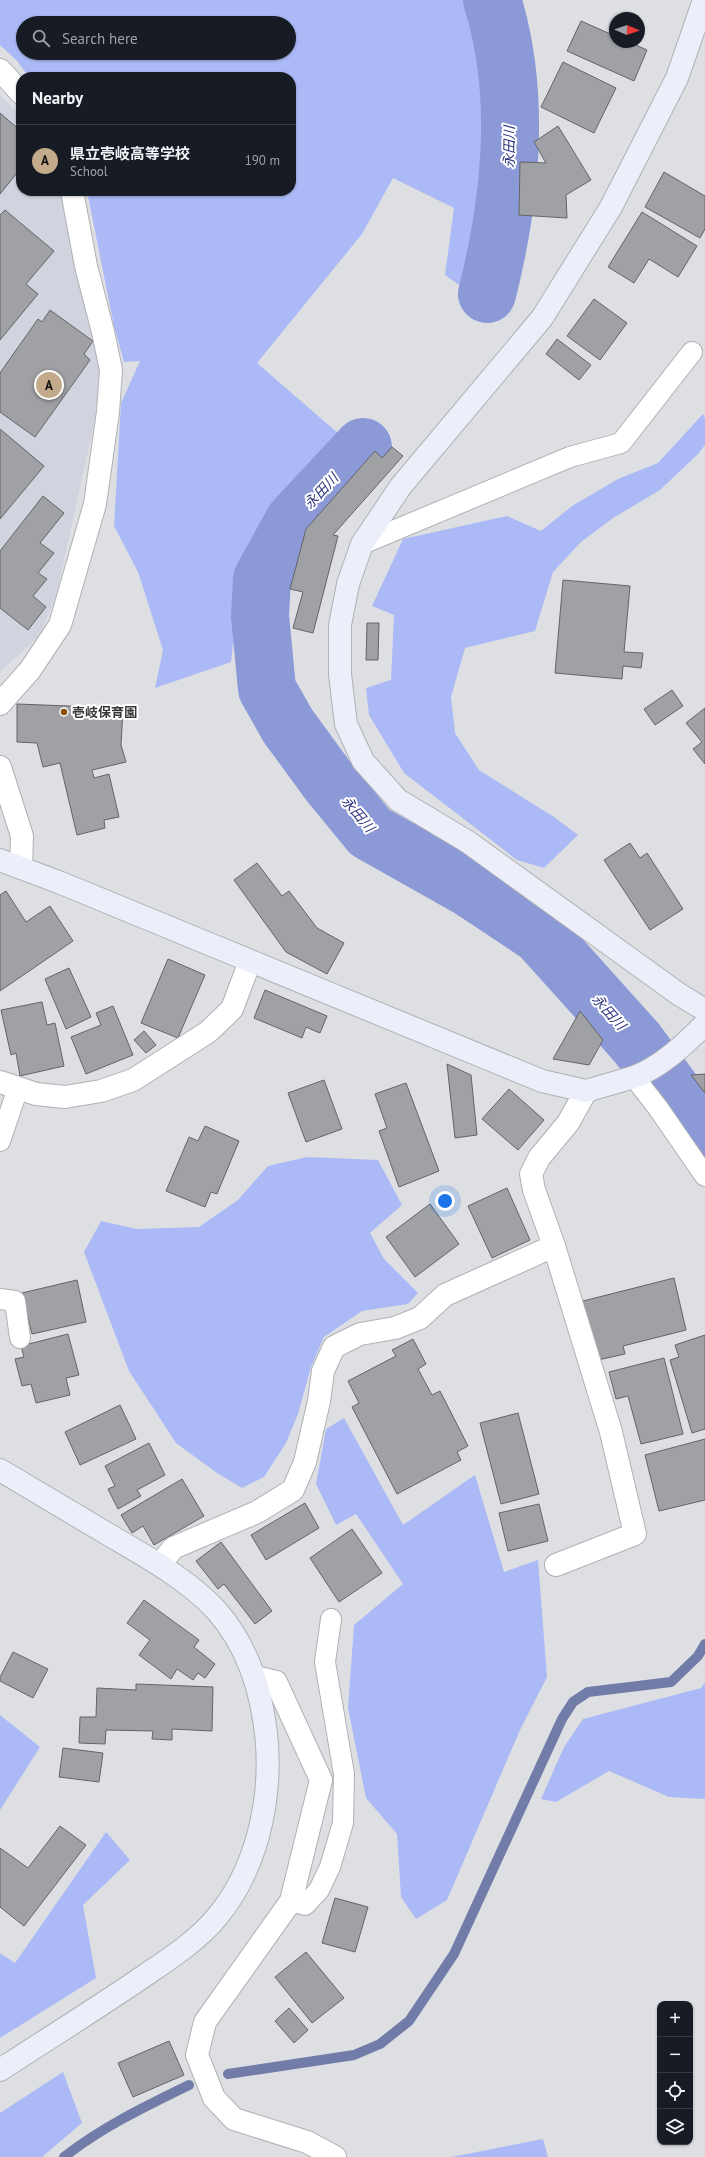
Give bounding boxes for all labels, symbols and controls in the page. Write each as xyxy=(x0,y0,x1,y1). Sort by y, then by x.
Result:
north arrow xyxy=(609,12,645,48)
search box xyxy=(16,16,296,60)
icon: search xyxy=(30,27,52,49)
text: Search here xyxy=(62,29,138,48)
text: Nearby xyxy=(32,87,83,109)
water label: 永田川 xyxy=(500,124,518,168)
text: 県立壱岐高等学校 xyxy=(70,144,190,163)
text: A xyxy=(41,152,49,169)
text: 190 m xyxy=(245,152,280,169)
text: School xyxy=(70,163,108,180)
pin: A xyxy=(36,370,62,400)
water label: 永田川 xyxy=(300,468,343,512)
place label: 壱岐保育園 xyxy=(72,704,137,721)
marker: 壱岐保育園 xyxy=(59,707,69,717)
water label: 永田川 xyxy=(338,792,380,837)
water label: 永田川 xyxy=(588,990,631,1035)
your location xyxy=(435,1191,455,1211)
map controls xyxy=(657,2001,693,2145)
button: + xyxy=(657,2001,693,2037)
button: − xyxy=(657,2037,693,2073)
button: locate xyxy=(657,2073,693,2109)
button: layers xyxy=(657,2109,693,2145)

